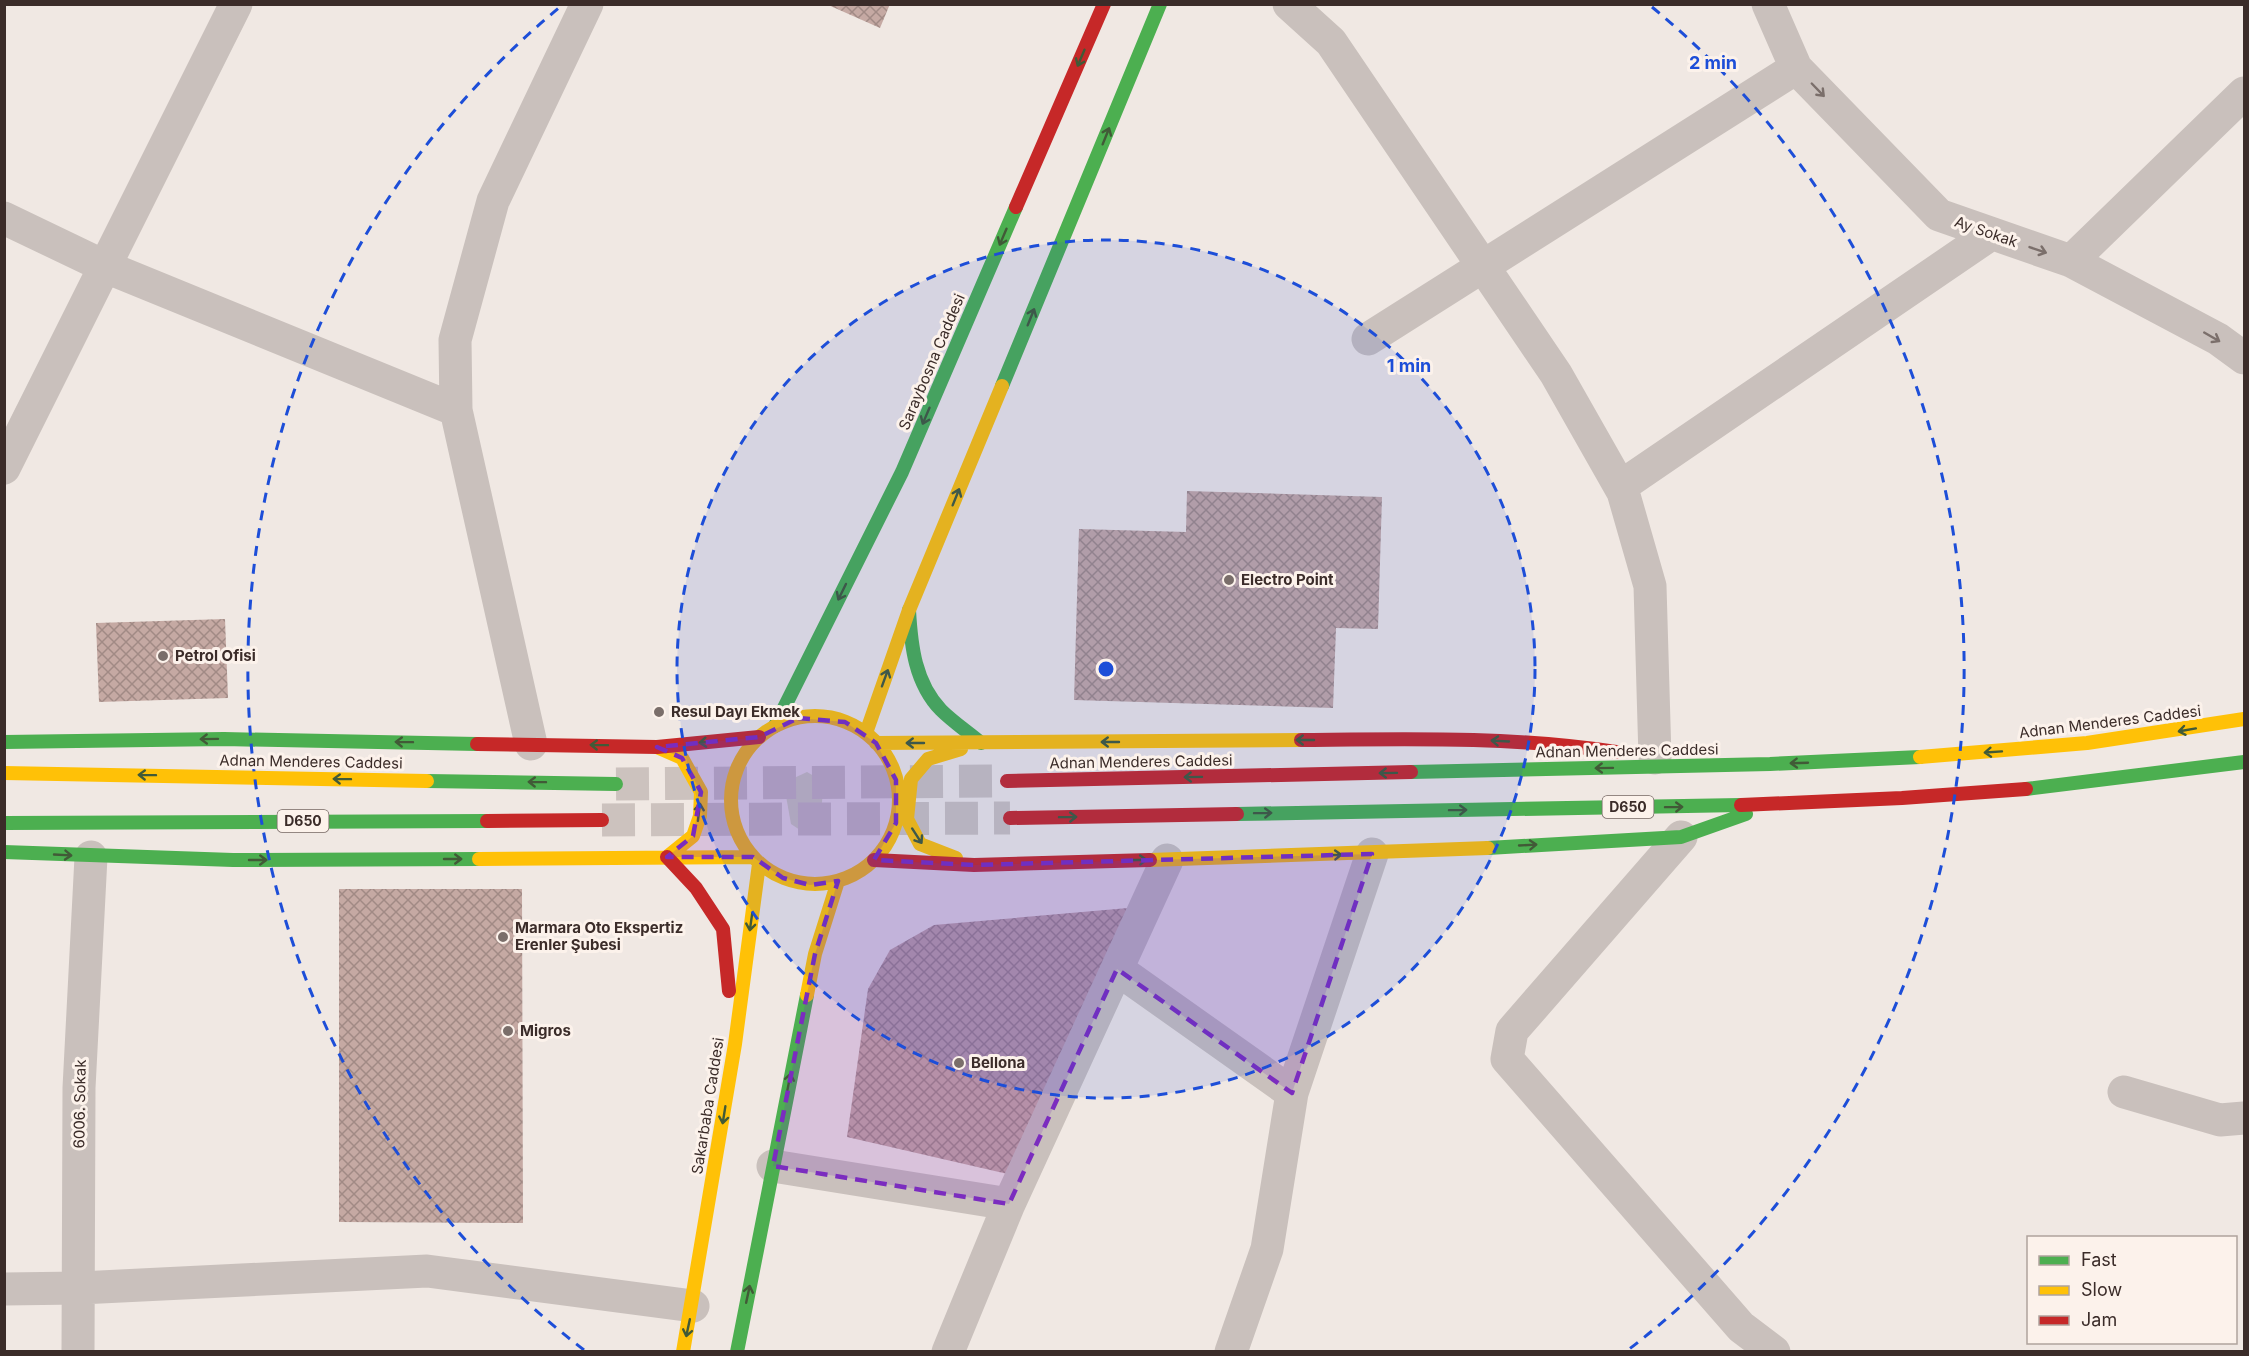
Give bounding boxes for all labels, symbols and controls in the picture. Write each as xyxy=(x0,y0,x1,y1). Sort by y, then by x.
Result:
one-way arrow xyxy=(1074,49,1085,67)
text: 2 min xyxy=(1689,52,1737,73)
one-way arrow xyxy=(1810,83,1825,98)
one-way arrow xyxy=(1101,128,1112,146)
street label: Ay Sokak xyxy=(1952,212,2021,251)
one-way arrow xyxy=(997,228,1008,246)
one-way arrow xyxy=(2028,245,2047,256)
street label: Saraybosna Caddesi xyxy=(894,291,969,433)
one-way arrow xyxy=(1026,308,1037,326)
one-way arrow xyxy=(2203,331,2220,343)
text: 1 min xyxy=(1387,355,1431,376)
one-way arrow xyxy=(920,406,931,425)
one-way arrow xyxy=(951,488,962,506)
place label: Electro Point xyxy=(1241,570,1334,589)
marker: Electro Point xyxy=(1222,573,1236,587)
one-way arrow xyxy=(836,583,848,601)
place label: Petrol Ofisi xyxy=(175,646,256,665)
marker: Petrol Ofisi xyxy=(156,649,170,663)
centre of rings xyxy=(1096,659,1116,679)
one-way arrow xyxy=(881,669,892,688)
street label: Adnan Menderes Caddesi xyxy=(2018,701,2202,742)
place label: Resul Dayı Ekmek xyxy=(671,702,800,721)
marker: Resul Dayı Ekmek xyxy=(652,705,666,719)
one-way arrow xyxy=(2178,725,2197,736)
one-way arrow xyxy=(199,733,219,745)
one-way arrow xyxy=(1296,734,1316,746)
one-way arrow xyxy=(1491,735,1511,746)
one-way arrow xyxy=(394,736,414,748)
one-way arrow xyxy=(1101,736,1121,748)
one-way arrow xyxy=(698,737,718,748)
one-way arrow xyxy=(906,737,926,749)
street label: Adnan Menderes Caddesi xyxy=(1535,739,1719,762)
one-way arrow xyxy=(589,740,609,751)
one-way arrow xyxy=(1984,746,2004,757)
street label: Adnan Menderes Caddesi xyxy=(219,750,403,773)
street label: Adnan Menderes Caddesi xyxy=(1049,750,1233,773)
one-way arrow xyxy=(1789,757,1809,768)
one-way arrow xyxy=(1594,762,1614,774)
one-way arrow xyxy=(1378,767,1398,779)
one-way arrow xyxy=(137,769,157,781)
one-way arrow xyxy=(1183,771,1203,783)
one-way arrow xyxy=(332,773,352,784)
one-way arrow xyxy=(527,777,547,788)
road number: D650 xyxy=(1602,796,1654,818)
one-way arrow xyxy=(1663,801,1683,812)
one-way arrow xyxy=(694,802,705,822)
one-way arrow xyxy=(1447,804,1467,816)
one-way arrow xyxy=(1252,808,1272,819)
road number: D650 xyxy=(278,810,328,832)
one-way arrow xyxy=(1058,811,1078,823)
one-way arrow xyxy=(911,828,924,845)
one-way arrow xyxy=(1517,840,1537,851)
one-way arrow xyxy=(1322,849,1342,861)
one-way arrow xyxy=(52,850,72,861)
one-way arrow xyxy=(442,853,462,865)
one-way arrow xyxy=(247,854,267,866)
one-way arrow xyxy=(1127,855,1147,866)
one-way arrow xyxy=(745,911,756,931)
place label: Marmara Oto Ekspertiz Erenler Şubesi xyxy=(515,918,683,954)
marker: Marmara Oto Ekspertiz Erenler Şubesi xyxy=(496,930,510,944)
place label: Migros xyxy=(520,1021,571,1040)
marker: Migros xyxy=(501,1024,515,1038)
street label: Sakarbaba Caddesi xyxy=(687,1036,728,1176)
place label: Bellona xyxy=(971,1053,1025,1072)
marker: Bellona xyxy=(952,1056,966,1070)
street label: 6006. Sokak xyxy=(69,1059,90,1149)
one-way arrow xyxy=(784,1073,795,1092)
one-way arrow xyxy=(718,1104,729,1124)
legend xyxy=(2027,1236,2237,1344)
text: Fast xyxy=(2081,1249,2117,1270)
text: Slow xyxy=(2081,1279,2122,1300)
one-way arrow xyxy=(743,1285,755,1304)
text: Jam xyxy=(2081,1309,2117,1330)
one-way arrow xyxy=(682,1318,694,1337)

